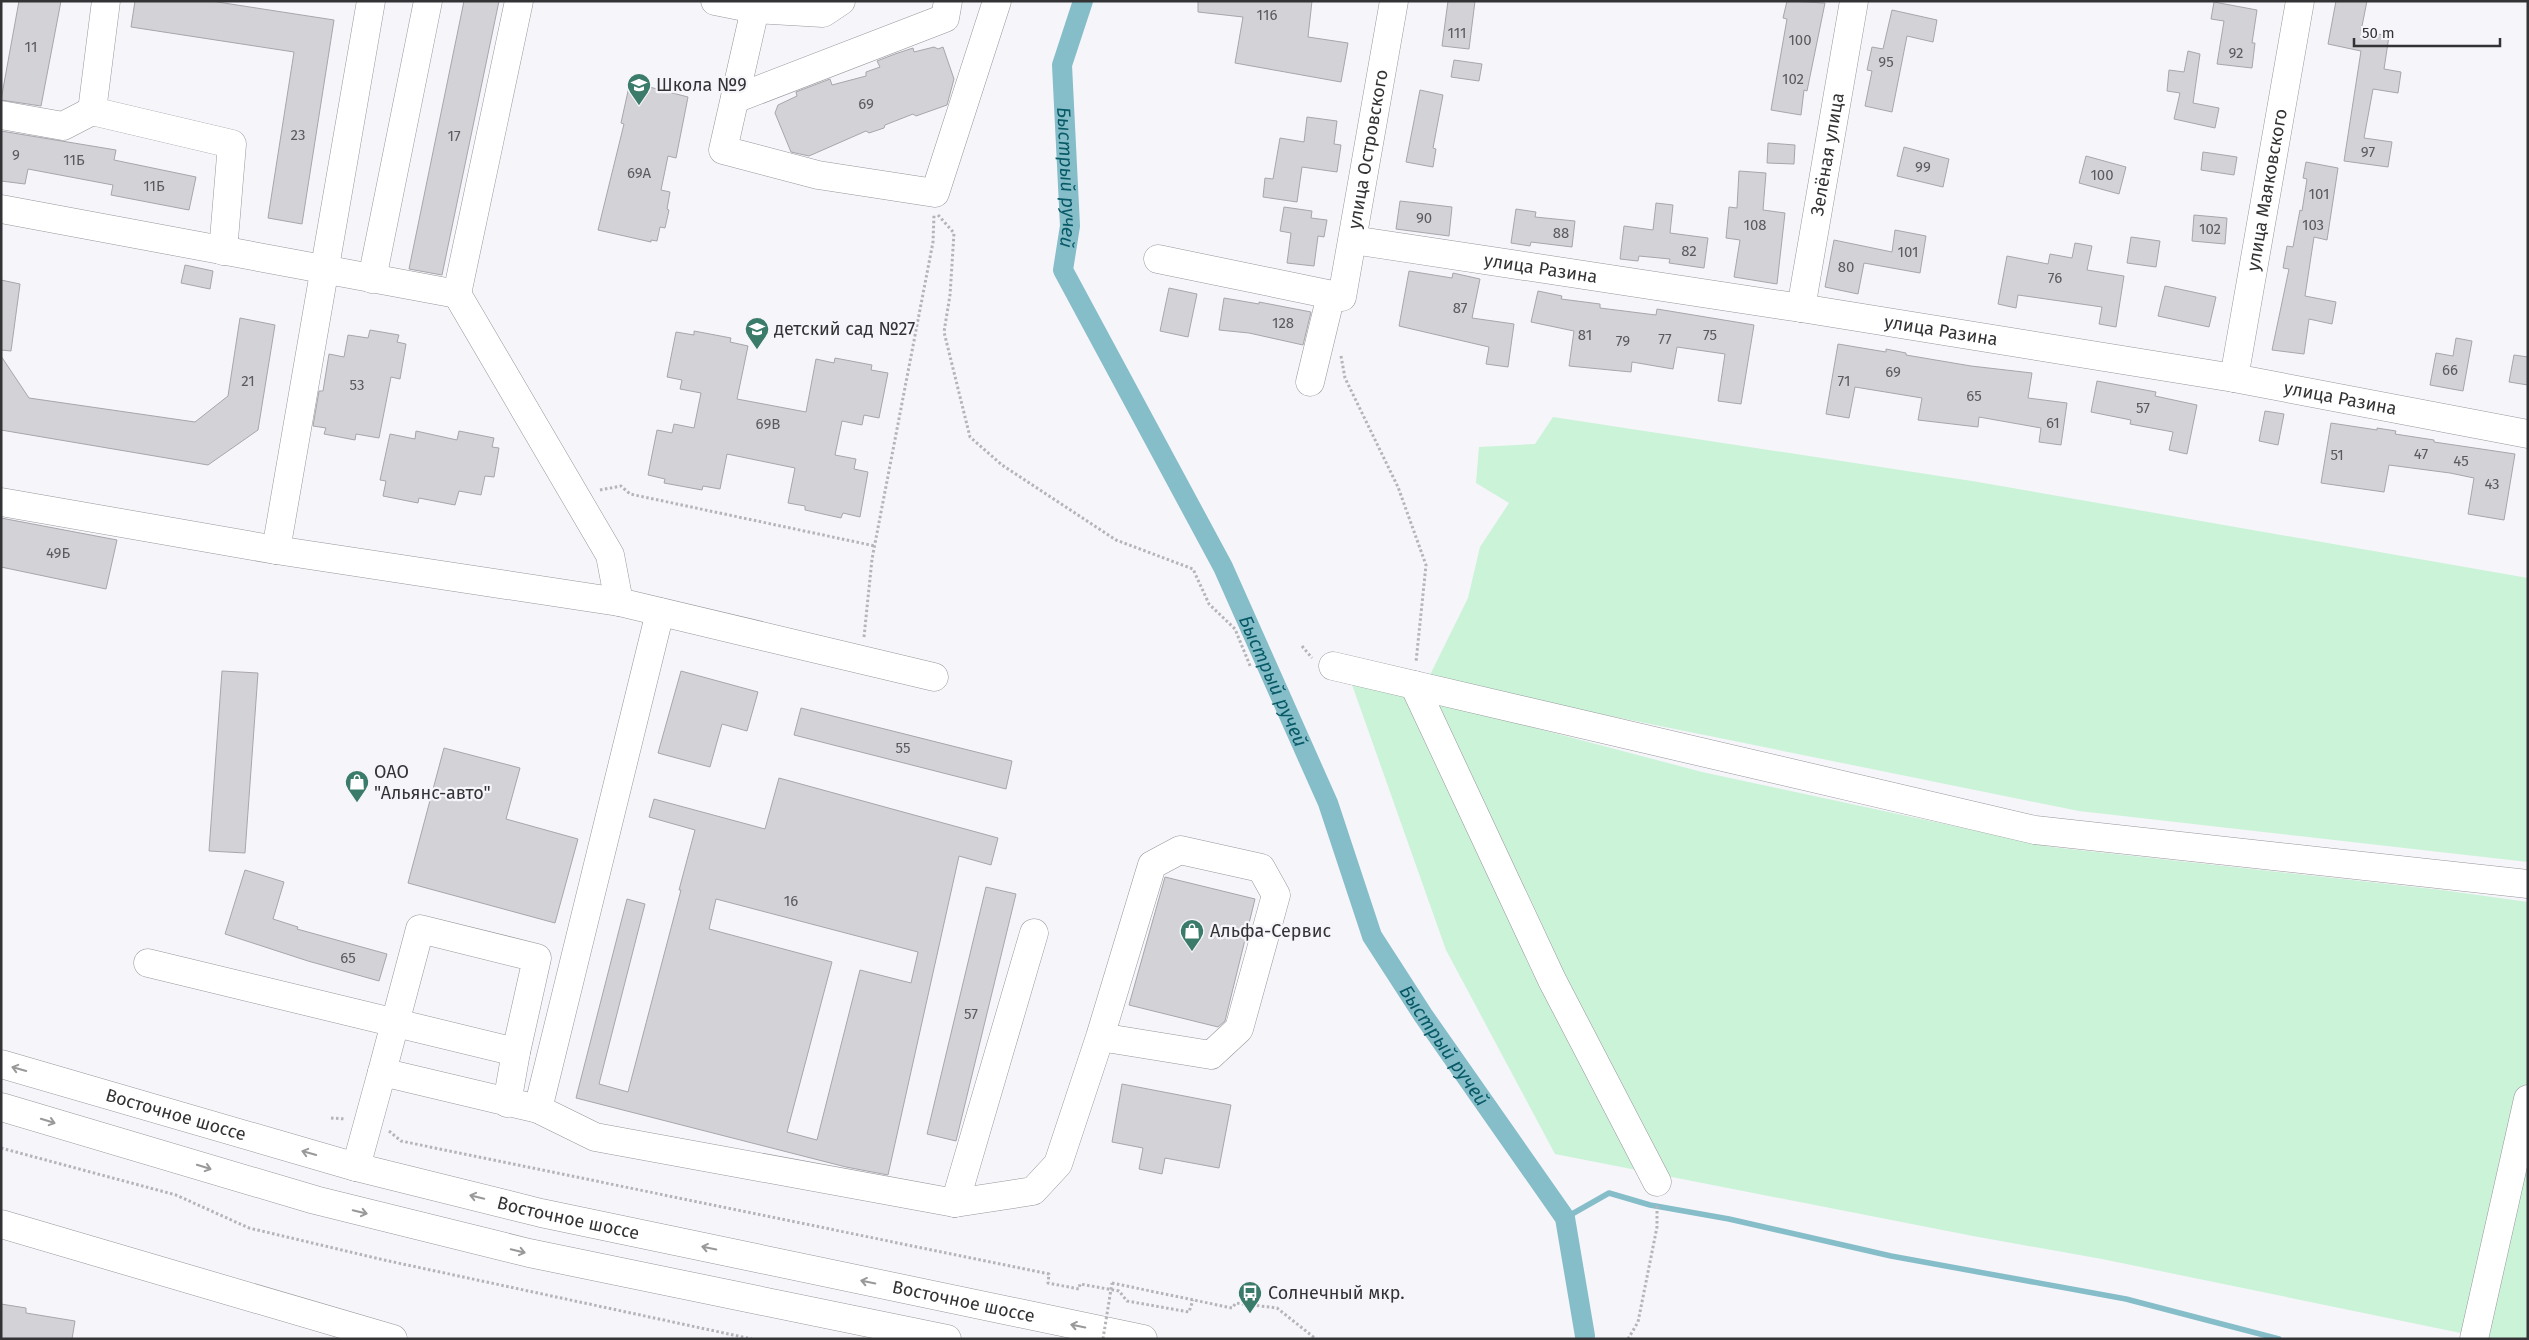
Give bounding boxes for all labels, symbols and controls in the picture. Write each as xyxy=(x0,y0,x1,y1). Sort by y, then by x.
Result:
house number: 116 xyxy=(1257,6,1277,24)
scale bar xyxy=(2354,15,2500,47)
house number: 111 xyxy=(1447,24,1467,42)
text: 50 m xyxy=(2362,24,2395,42)
house number: 100 xyxy=(1788,31,1812,49)
house number: 11 xyxy=(25,38,37,56)
house number: 92 xyxy=(2229,44,2243,62)
house number: 95 xyxy=(1878,53,1894,71)
street label: улица Островского xyxy=(1343,68,1393,231)
house number: 102 xyxy=(1782,70,1804,88)
school or university icon: Школа №9 xyxy=(626,72,652,106)
place label: Школа №9 xyxy=(656,74,747,96)
street label: Зелёная улица xyxy=(1806,91,1849,218)
house number: 69 xyxy=(858,95,874,113)
water label: Быстрый ручей xyxy=(1052,106,1081,250)
street label: улица Маяковского xyxy=(2242,107,2292,273)
house number: 23 xyxy=(291,126,305,144)
house number: 17 xyxy=(447,127,461,145)
house number: 97 xyxy=(2361,143,2375,161)
house number: 9 xyxy=(12,146,20,164)
house number: 11Б xyxy=(63,151,85,169)
house number: 99 xyxy=(1915,158,1931,176)
house number: 69А xyxy=(627,164,651,182)
house number: 100 xyxy=(2090,166,2114,184)
house number: 11Б xyxy=(143,177,165,195)
house number: 101 xyxy=(2309,185,2330,203)
house number: 90 xyxy=(1416,209,1432,227)
house number: 108 xyxy=(1743,216,1767,234)
house number: 103 xyxy=(2302,216,2324,234)
house number: 102 xyxy=(2199,220,2221,238)
house number: 88 xyxy=(1553,224,1569,242)
house number: 82 xyxy=(1681,242,1697,260)
house number: 101 xyxy=(1898,243,1919,261)
street label: улица Разина xyxy=(1483,249,1599,288)
house number: 80 xyxy=(1838,258,1854,276)
house number: 76 xyxy=(2048,269,2062,287)
house number: 87 xyxy=(1453,299,1468,317)
street label: улица Разина xyxy=(1883,311,1999,351)
house number: 128 xyxy=(1272,314,1294,332)
school or university icon: детский сад №27 xyxy=(744,316,770,350)
place label: детский сад №27 xyxy=(774,318,915,340)
house number: 81 xyxy=(1578,326,1592,344)
house number: 75 xyxy=(1703,326,1717,344)
house number: 77 xyxy=(1658,330,1672,348)
house number: 79 xyxy=(1616,332,1630,350)
house number: 66 xyxy=(2442,361,2458,379)
house number: 69 xyxy=(1885,363,1901,381)
house number: 21 xyxy=(241,372,255,390)
house number: 71 xyxy=(1838,372,1850,390)
house number: 53 xyxy=(350,376,364,394)
street label: улица Разина xyxy=(2282,377,2399,420)
house number: 65 xyxy=(1966,387,1982,405)
house number: 57 xyxy=(2136,399,2150,417)
house number: 61 xyxy=(2046,414,2060,432)
house number: 69В xyxy=(756,415,780,433)
house number: 47 xyxy=(2414,445,2428,463)
house number: 51 xyxy=(2330,446,2344,464)
house number: 45 xyxy=(2453,452,2469,470)
house number: 43 xyxy=(2484,475,2500,493)
house number: 49Б xyxy=(46,544,70,562)
water label: Быстрый ручей xyxy=(1234,612,1312,750)
house number: 55 xyxy=(896,739,910,757)
place label: ОАО "Альянс-авто" xyxy=(374,761,491,804)
shop icon: ОАО "Альянс-авто" xyxy=(344,769,370,803)
house number: 16 xyxy=(784,892,798,910)
shop icon: Альфа-Сервис xyxy=(1179,918,1205,952)
place label: Альфа-Сервис xyxy=(1210,920,1332,942)
house number: 65 xyxy=(340,949,356,967)
water label: Быстрый ручей xyxy=(1395,981,1494,1110)
house number: 57 xyxy=(964,1005,978,1023)
one-way arrow xyxy=(11,1064,27,1074)
street label: Восточное шоссе xyxy=(103,1084,249,1146)
one-way arrow xyxy=(40,1117,56,1127)
one-way arrow xyxy=(302,1148,318,1158)
one-way arrow xyxy=(195,1163,211,1173)
one-way arrow xyxy=(469,1192,485,1201)
street label: Восточное шоссе xyxy=(495,1192,641,1244)
one-way arrow xyxy=(352,1208,368,1217)
one-way arrow xyxy=(701,1243,717,1253)
one-way arrow xyxy=(509,1246,525,1256)
street label: Восточное шоссе xyxy=(890,1276,1037,1327)
one-way arrow xyxy=(860,1277,876,1286)
bus stop icon: Солнечный мкр. xyxy=(1237,1280,1263,1314)
place label: Солнечный мкр. xyxy=(1268,1282,1405,1304)
one-way arrow xyxy=(1071,1321,1087,1330)

